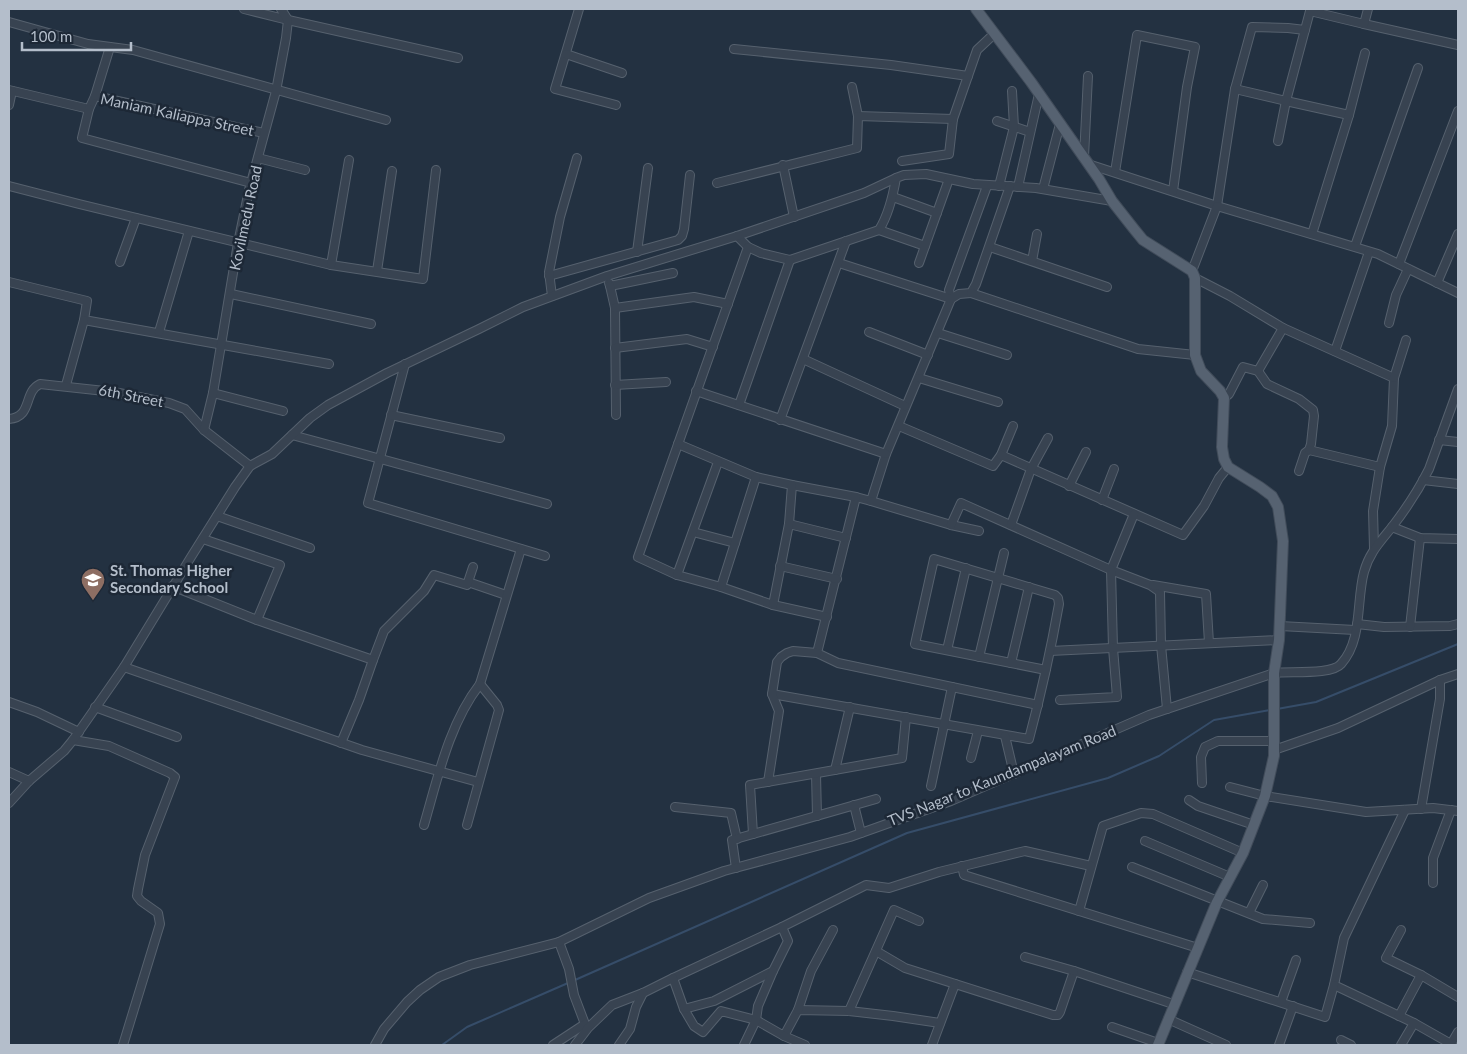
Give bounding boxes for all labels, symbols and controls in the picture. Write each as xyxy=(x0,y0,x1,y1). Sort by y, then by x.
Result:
scale bar xyxy=(22,20,131,52)
text: 100 m xyxy=(30,27,72,45)
street label: Maniam Kaliappa Street xyxy=(99,89,256,139)
street label: Kovilmedu Road xyxy=(225,164,265,272)
street label: 6th Street xyxy=(97,380,166,410)
place label: St. Thomas Higher Secondary School xyxy=(110,561,232,596)
school or university icon: St. Thomas Higher Secondary School xyxy=(80,567,106,601)
street label: TVS Nagar to Kaundampalayam Road xyxy=(885,721,1118,829)

